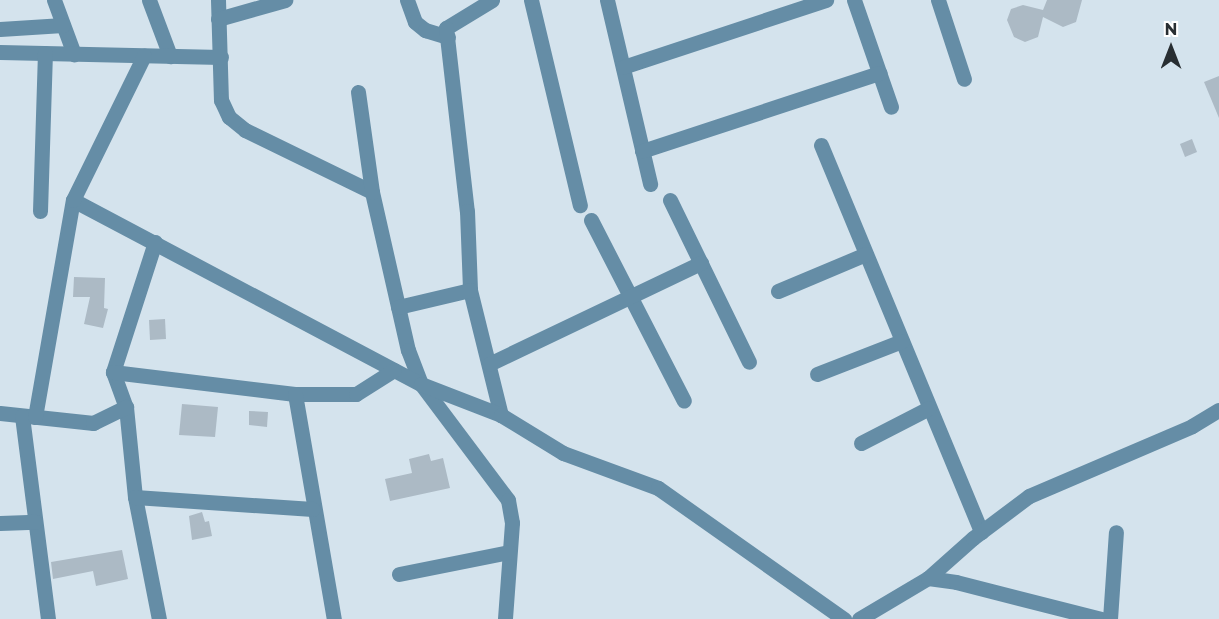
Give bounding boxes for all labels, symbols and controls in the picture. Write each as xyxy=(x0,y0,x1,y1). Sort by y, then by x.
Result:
north arrow xyxy=(1141,18,1201,78)
text: N xyxy=(1165,20,1177,39)

